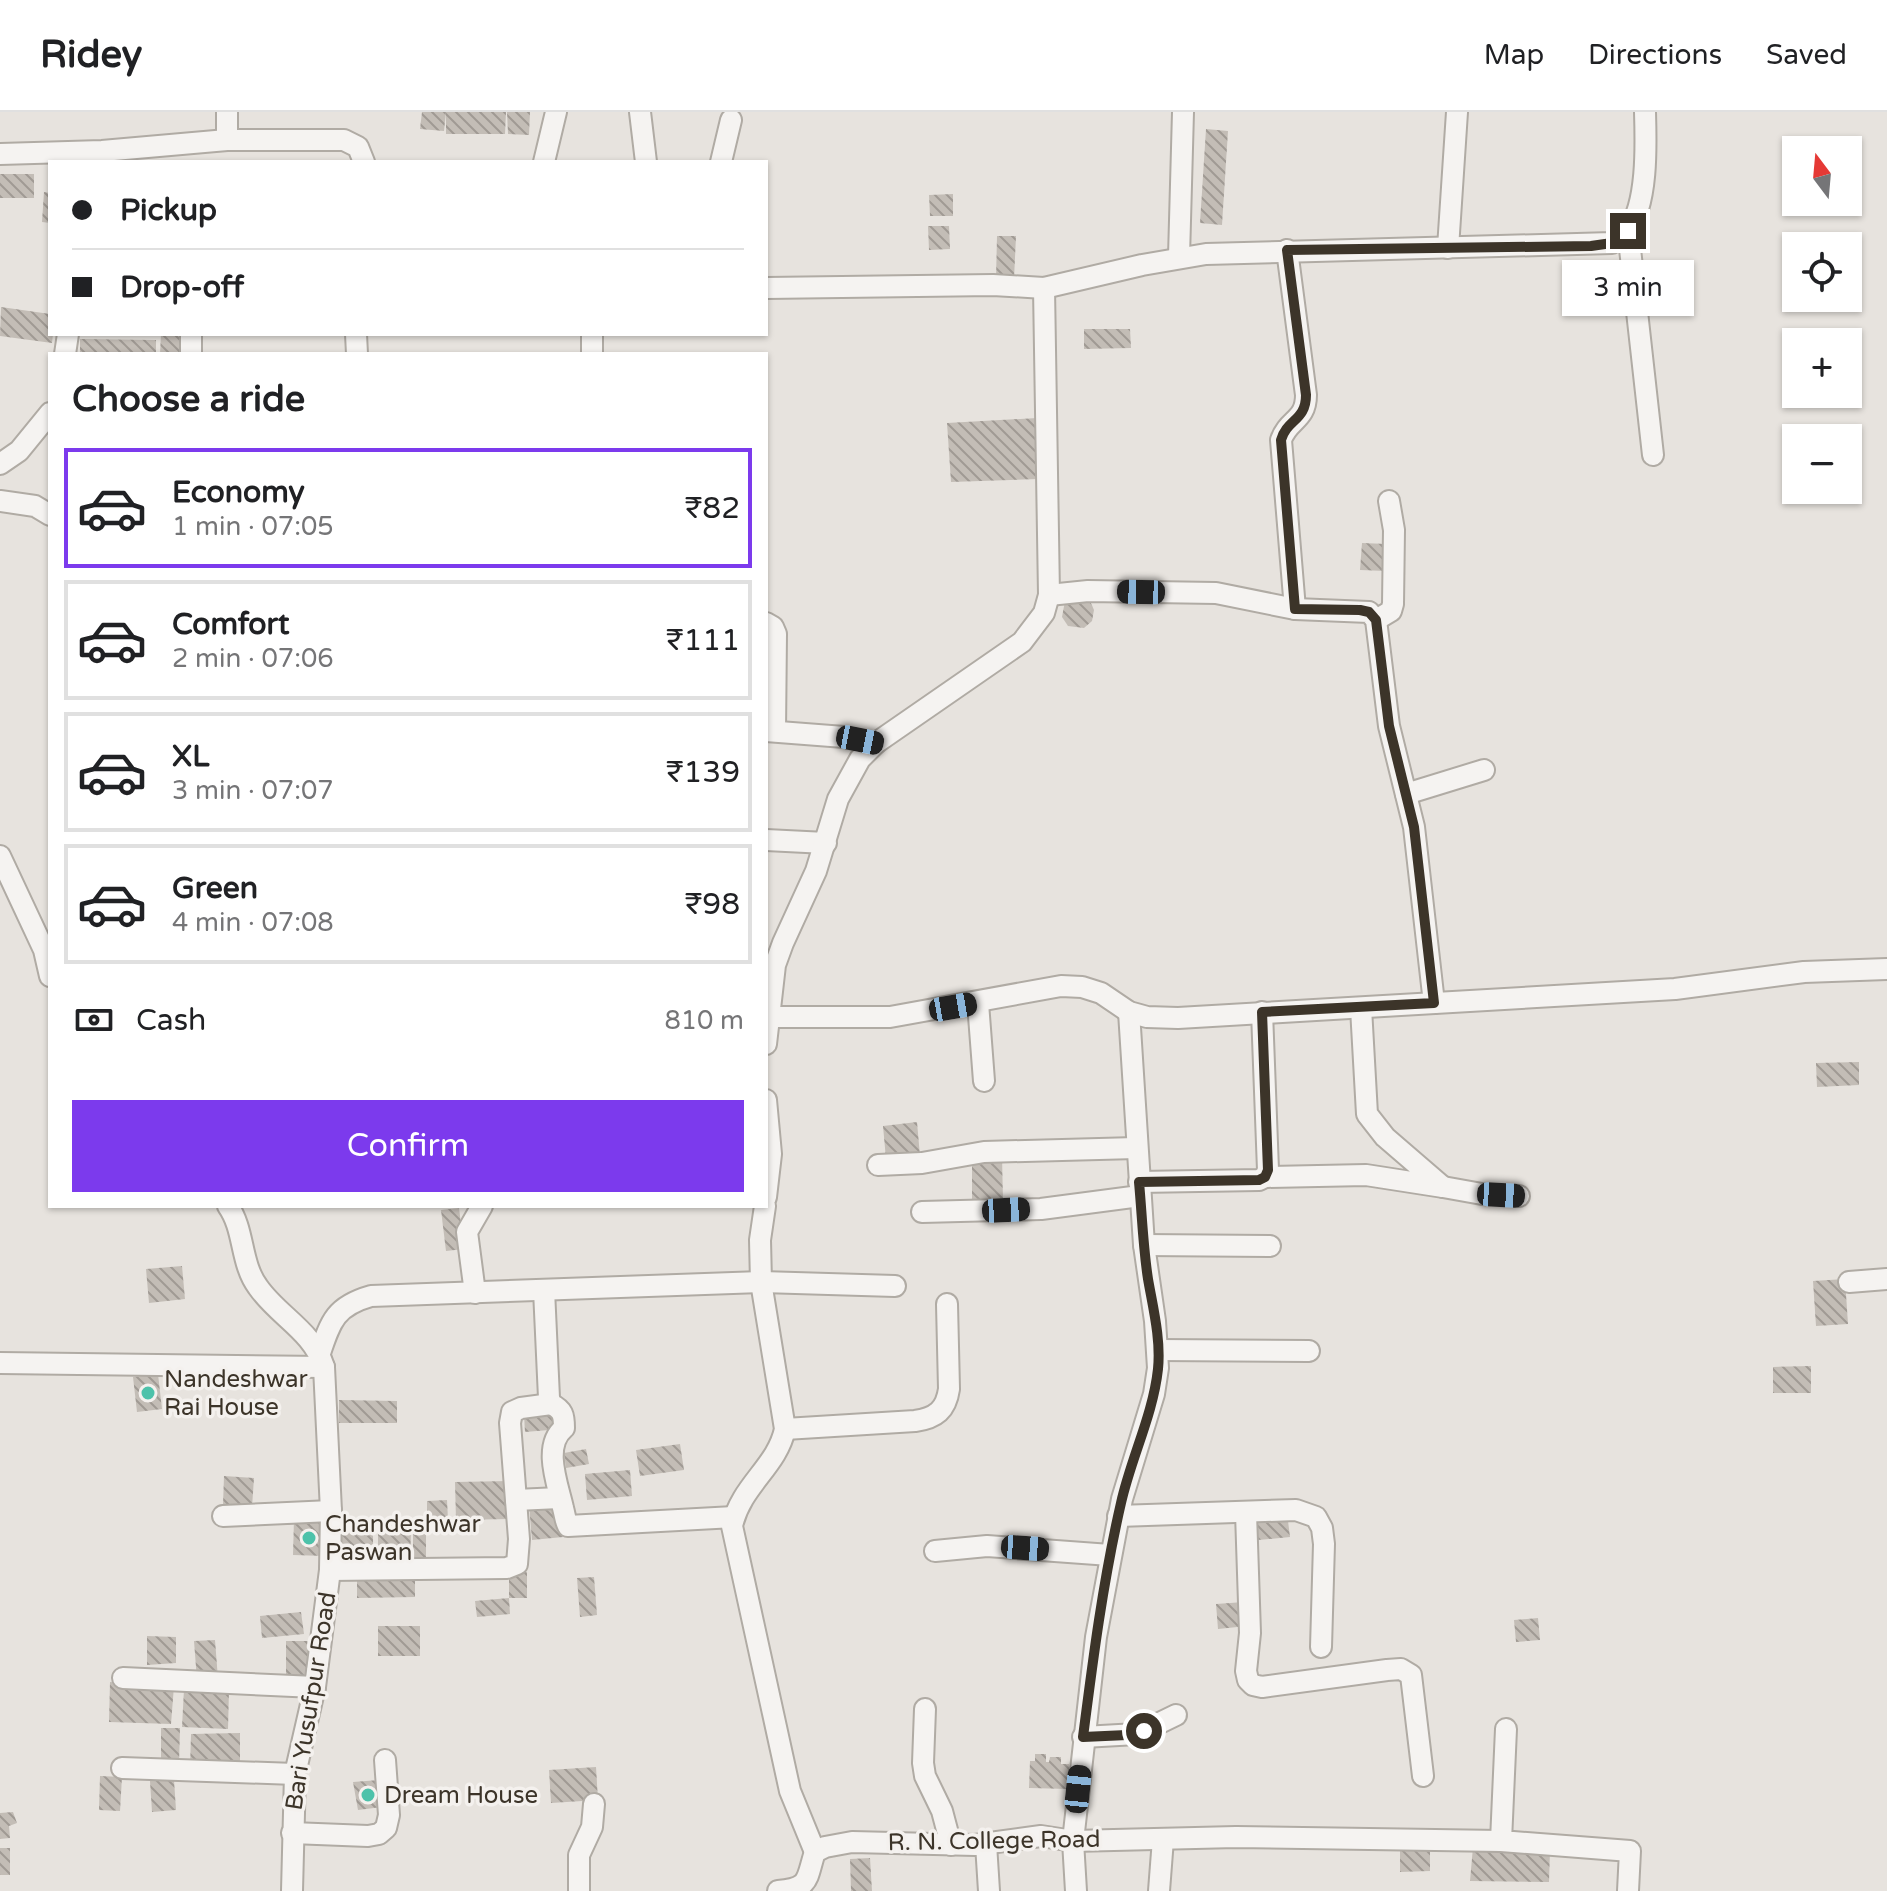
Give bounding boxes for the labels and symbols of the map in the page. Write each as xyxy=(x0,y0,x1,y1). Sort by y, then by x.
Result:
north arrow xyxy=(1782,136,1862,216)
route end xyxy=(1610,213,1646,249)
callout: 3 min xyxy=(1562,259,1694,315)
car xyxy=(1117,580,1165,604)
car xyxy=(834,724,886,756)
car xyxy=(927,991,979,1023)
car xyxy=(1476,1182,1526,1208)
car xyxy=(981,1197,1031,1223)
place label: Nandeshwar Rai House xyxy=(164,1365,308,1422)
marker: Nandeshwar Rai House xyxy=(139,1384,157,1402)
place label: Chandeshwar Paswan xyxy=(325,1510,481,1567)
marker: Chandeshwar Paswan xyxy=(300,1529,318,1547)
car xyxy=(1000,1534,1050,1562)
street label: Bari Yusufpur Road xyxy=(279,1590,343,1812)
route start xyxy=(1126,1713,1162,1749)
car xyxy=(1064,1764,1092,1814)
place label: Dream House xyxy=(384,1781,538,1810)
marker: Dream House xyxy=(359,1786,377,1804)
street label: R. N. College Road xyxy=(887,1825,1101,1857)

